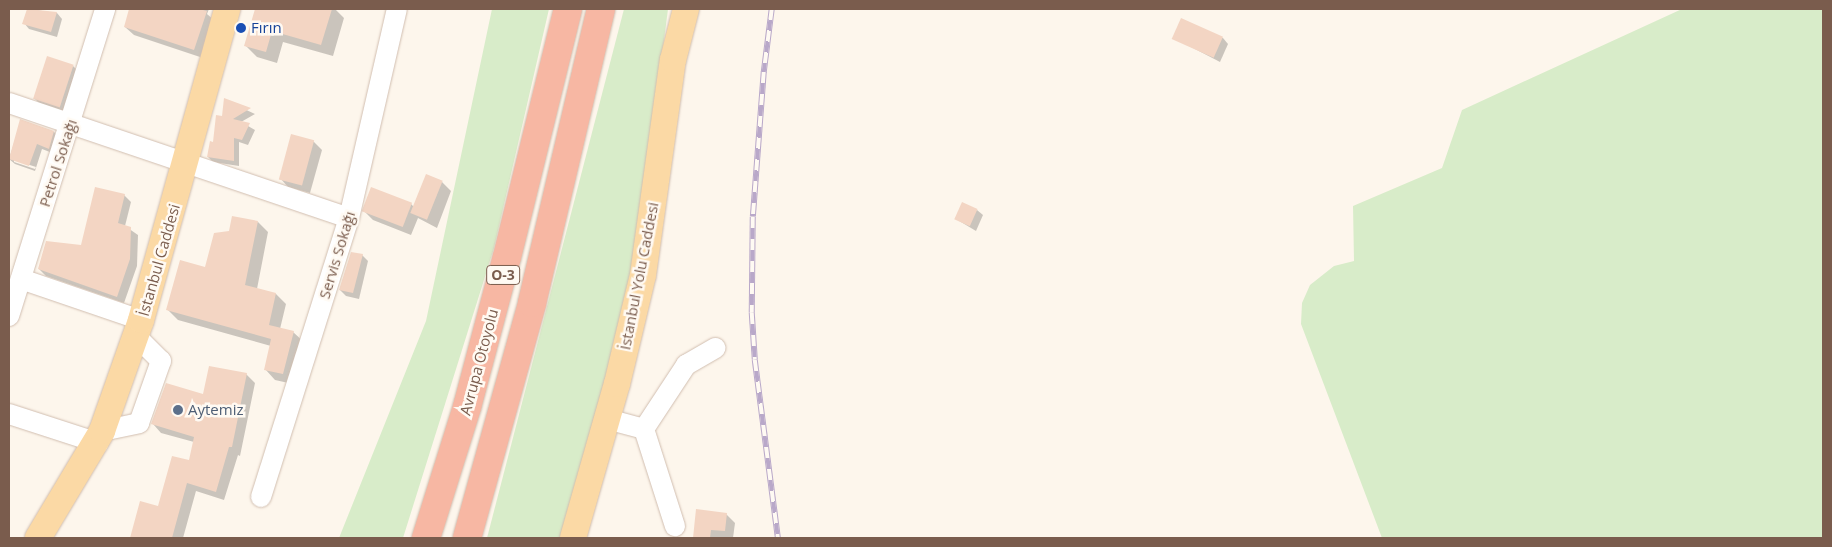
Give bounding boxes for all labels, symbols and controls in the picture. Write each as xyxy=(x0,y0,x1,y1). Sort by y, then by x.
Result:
place label: Fırın xyxy=(251,19,282,37)
marker: Fırın xyxy=(235,22,247,34)
street label: Petrol Sokağı xyxy=(35,117,81,209)
street label: İstanbul Yolu Caddesi xyxy=(616,201,662,351)
street label: İstanbul Caddesi xyxy=(134,202,184,318)
street label: Servis Sokağı xyxy=(315,209,359,301)
road number: O-3 xyxy=(486,264,520,286)
street label: Avrupa Otoyolu xyxy=(456,307,502,417)
place label: Aytemiz xyxy=(188,401,243,419)
marker: Aytemiz xyxy=(172,404,184,416)

